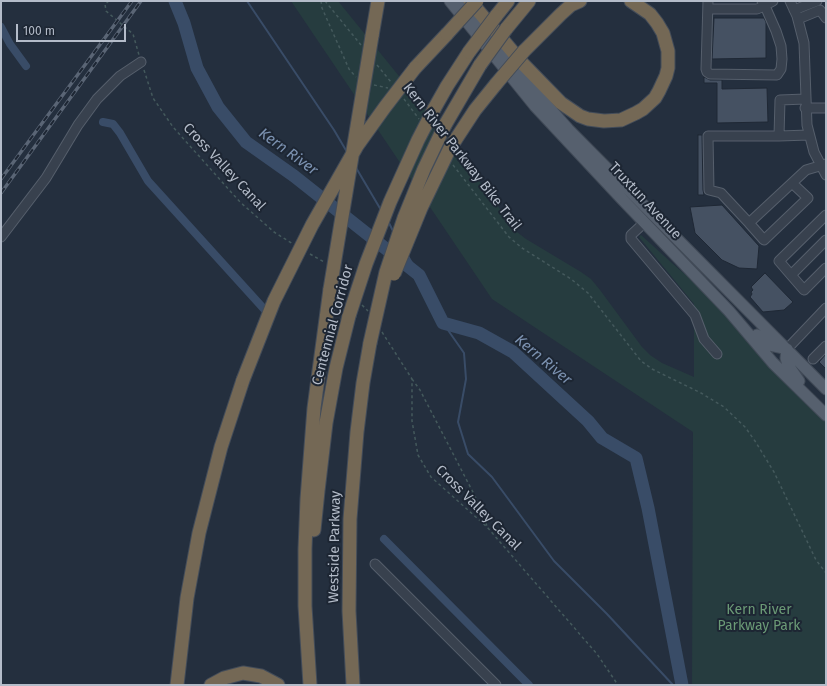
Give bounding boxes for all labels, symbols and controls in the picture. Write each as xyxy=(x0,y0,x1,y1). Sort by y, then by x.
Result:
scale bar xyxy=(18,16,128,42)
text: 100 m xyxy=(23,24,55,38)
street label: Kern River Parkway Bike Trail xyxy=(399,80,525,234)
street label: Cross Valley Canal xyxy=(179,120,269,214)
water label: Kern River xyxy=(255,125,321,179)
street label: Truxtun Avenue xyxy=(605,159,685,243)
street label: Centennial Corridor xyxy=(309,263,357,387)
water label: Kern River xyxy=(511,331,575,389)
street label: Cross Valley Canal xyxy=(432,462,524,554)
street label: Westside Parkway xyxy=(326,491,344,603)
park label: Kern River Parkway Park xyxy=(718,602,800,634)

